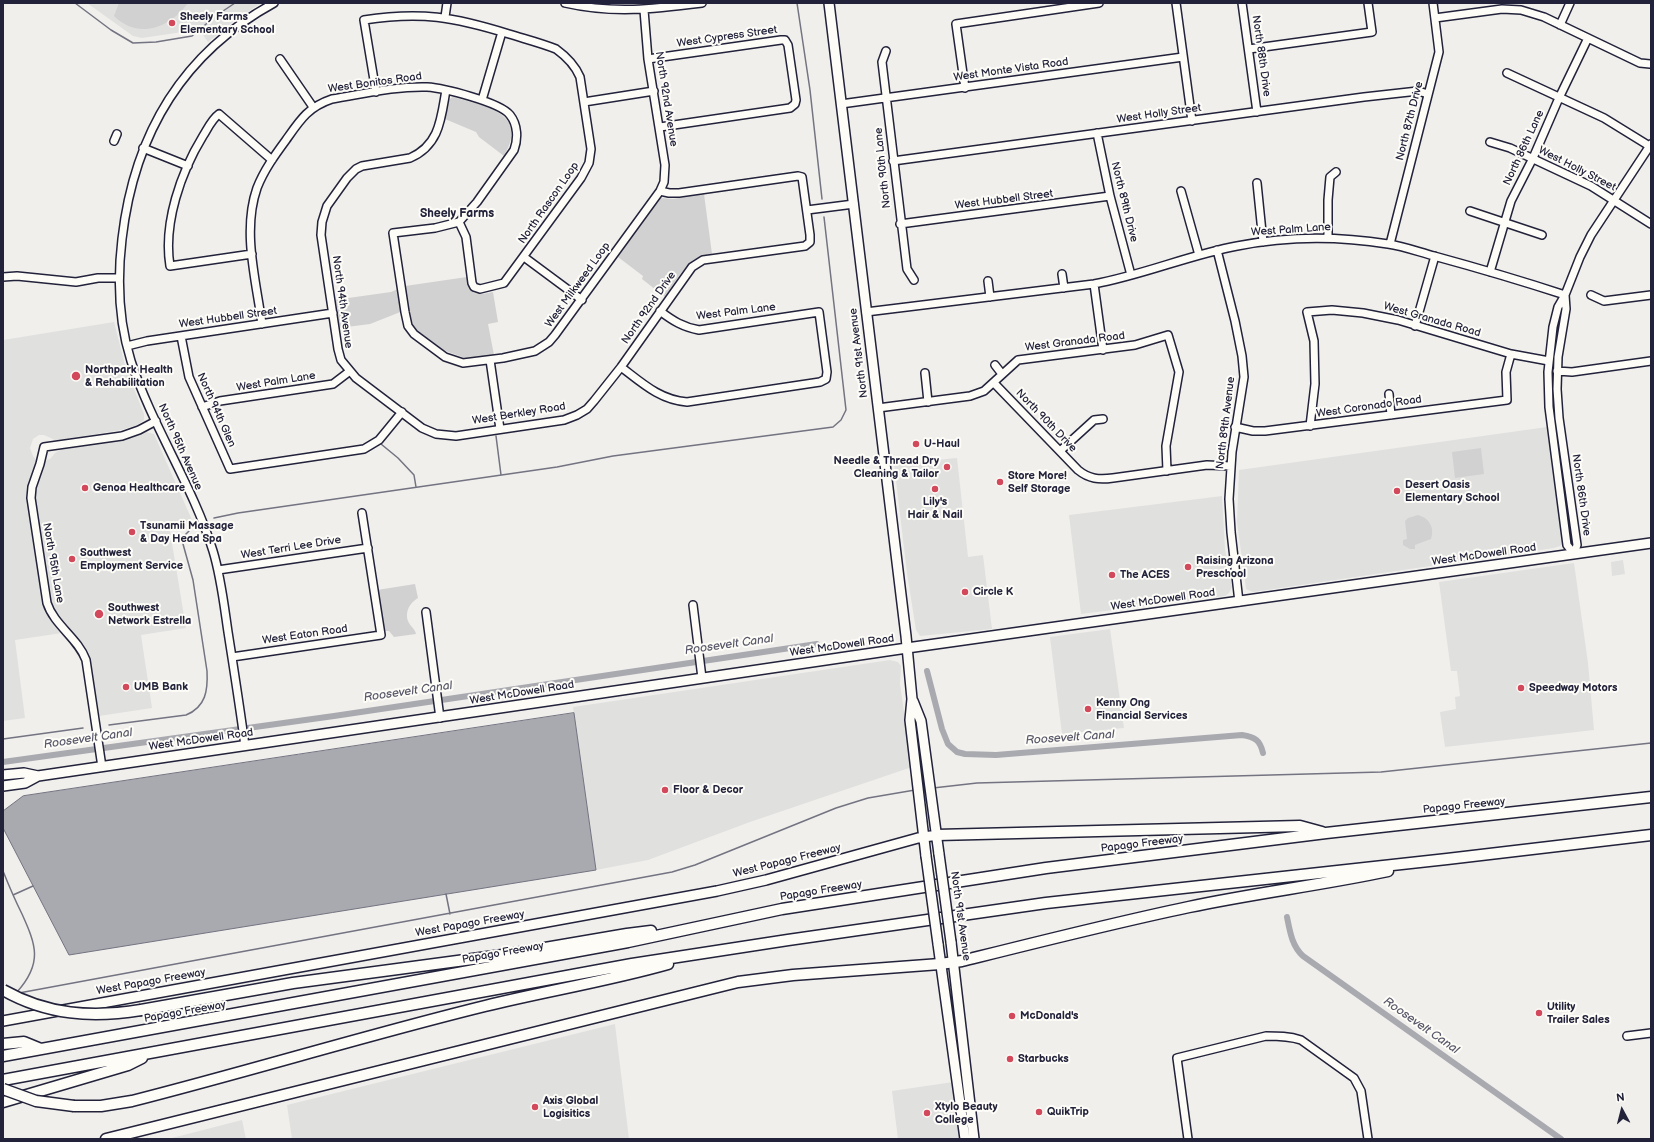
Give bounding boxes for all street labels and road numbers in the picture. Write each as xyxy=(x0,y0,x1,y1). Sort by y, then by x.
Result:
street label: North 88th Drive xyxy=(1249,14,1273,98)
street label: West Cypress Street xyxy=(676,23,778,51)
street label: North 92nd Avenue xyxy=(652,50,680,148)
street label: West Monte Vista Road xyxy=(953,55,1069,85)
street label: West Bonitos Road xyxy=(327,70,423,96)
street label: North 87th Drive xyxy=(1394,80,1426,162)
street label: West Holly Street xyxy=(1116,102,1202,126)
street label: North 86th Lane xyxy=(1501,108,1547,188)
street label: North 90th Lane xyxy=(872,127,894,209)
street label: West Holly Street xyxy=(1536,144,1618,194)
street label: North Rascon Loop xyxy=(516,160,582,246)
street label: North 89th Drive xyxy=(1108,161,1140,243)
street label: West Hubbell Street xyxy=(954,187,1054,213)
street label: West Palm Lane xyxy=(1251,221,1331,239)
street label: West Milkweed Loop xyxy=(543,240,613,330)
street label: North 94th Avenue xyxy=(329,255,355,349)
street label: North 92nd Drive xyxy=(619,269,679,347)
street label: West Granada Road xyxy=(1382,300,1482,340)
street label: West Palm Lane xyxy=(696,301,776,323)
street label: West Hubbell Street xyxy=(178,305,278,331)
street label: North 91st Avenue xyxy=(847,307,871,399)
street label: West Granada Road xyxy=(1024,329,1126,355)
street label: West Palm Lane xyxy=(236,369,316,395)
street label: North 94th Glen xyxy=(194,371,238,449)
street label: North 89th Avenue xyxy=(1214,376,1238,470)
street label: North 90th Drive xyxy=(1013,387,1079,455)
street label: West Coronado Road xyxy=(1315,393,1423,421)
street label: West Berkley Road xyxy=(471,400,567,428)
street label: North 95th Avenue xyxy=(155,402,205,492)
street label: North 86th Drive xyxy=(1569,453,1593,537)
street label: North 95th Lane xyxy=(39,522,67,604)
street label: West Terri Lee Drive xyxy=(240,534,342,562)
street label: West McDowell Road xyxy=(1431,541,1537,569)
street label: West McDowell Road xyxy=(1110,586,1216,614)
street label: West Eaton Road xyxy=(261,622,349,648)
street label: West McDowell Road xyxy=(789,632,895,660)
street label: West McDowell Road xyxy=(469,678,575,708)
street label: West McDowell Road xyxy=(148,726,254,754)
street label: Papago Freeway xyxy=(1422,795,1506,817)
street label: Papago Freeway xyxy=(1100,832,1184,856)
street label: West Papago Freeway xyxy=(732,841,842,881)
street label: North 91st Avenue xyxy=(947,870,973,962)
street label: Papago Freeway xyxy=(779,878,863,904)
street label: West Papago Freeway xyxy=(414,908,526,940)
street label: Papago Freeway xyxy=(461,939,545,967)
street label: West Papago Freeway xyxy=(95,966,207,998)
street label: Papago Freeway xyxy=(143,998,227,1026)

